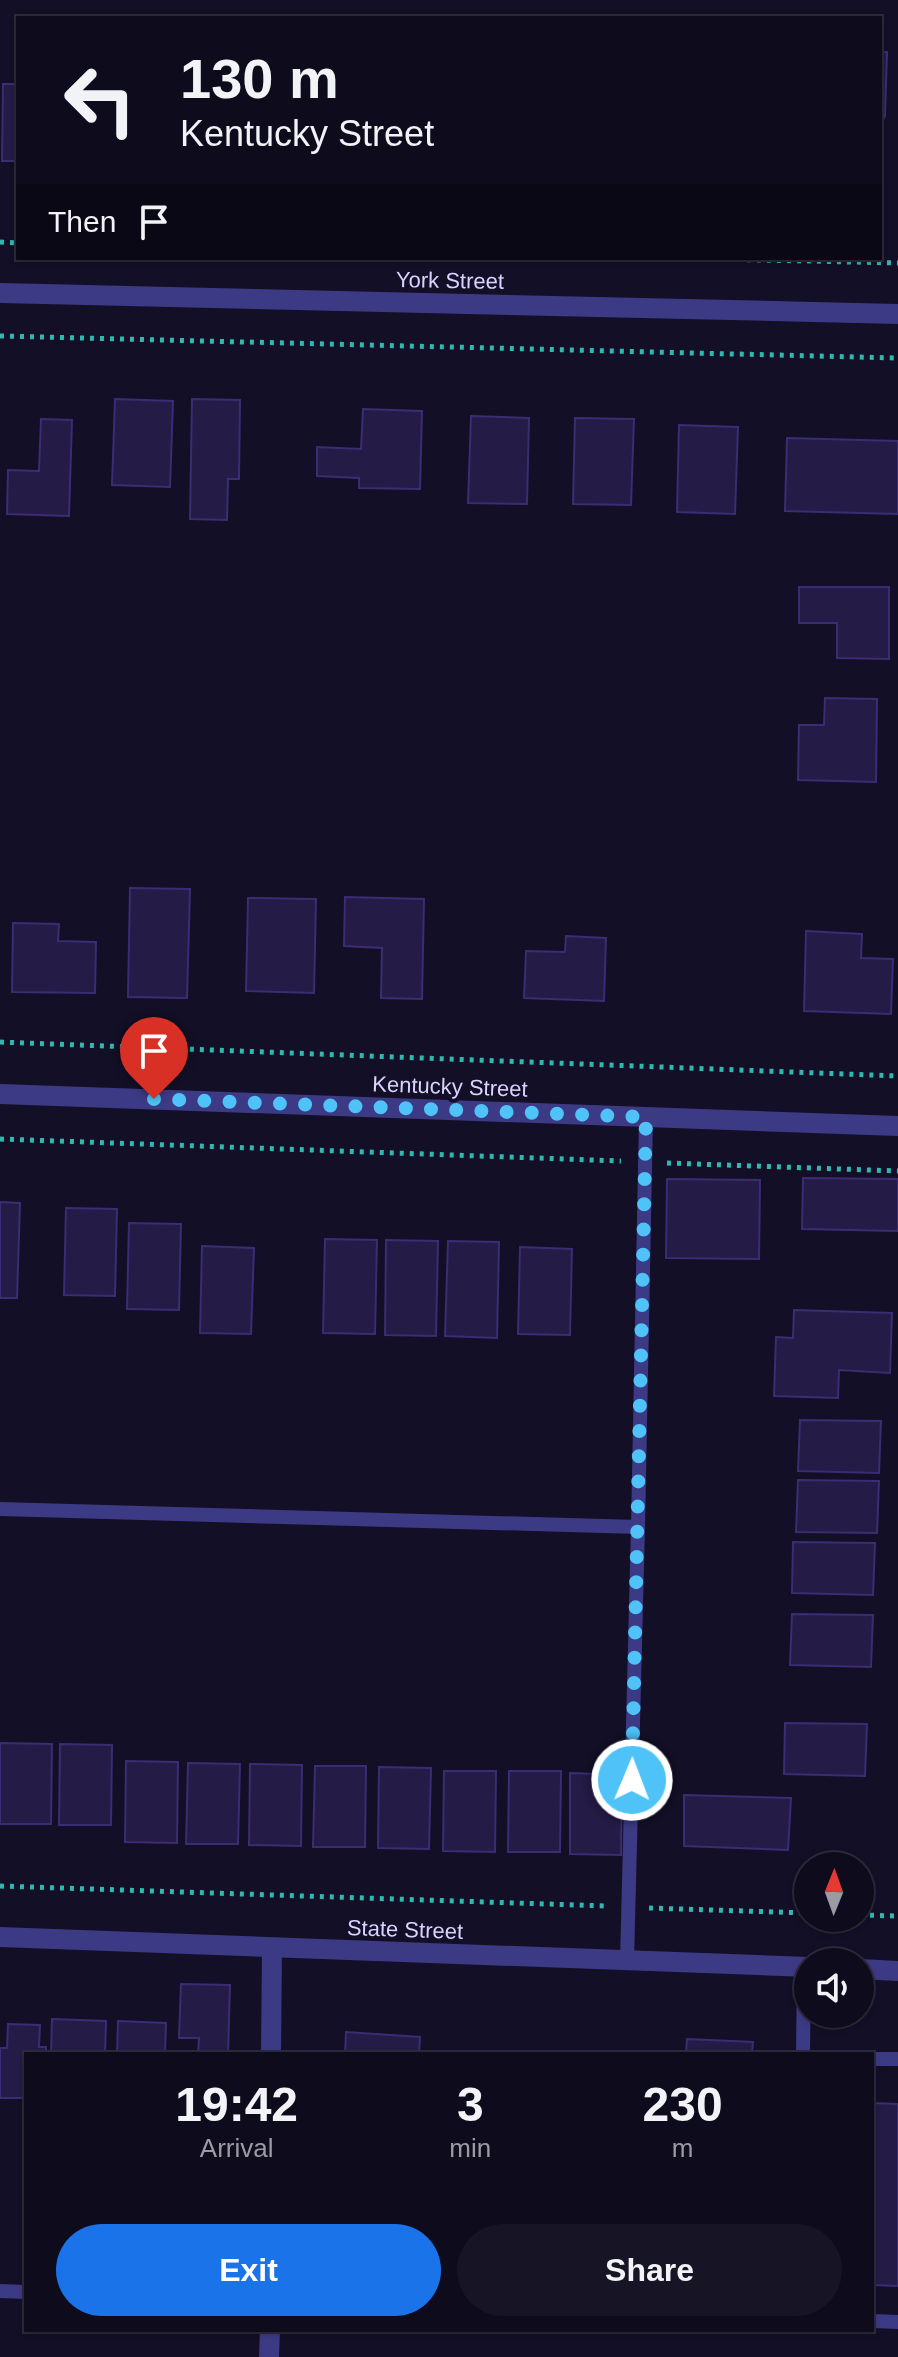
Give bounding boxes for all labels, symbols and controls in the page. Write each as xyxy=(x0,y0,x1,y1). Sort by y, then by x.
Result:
text: 130 m xyxy=(180,47,339,110)
icon: left xyxy=(48,48,152,152)
text: Kentucky Street xyxy=(180,113,434,154)
icon: arrive xyxy=(132,200,176,244)
text: Then xyxy=(48,205,116,238)
street label: York Street xyxy=(396,267,504,294)
pin xyxy=(120,1017,188,1099)
icon: arrive xyxy=(132,1029,176,1073)
street label: Kentucky Street xyxy=(372,1071,528,1102)
position arrow xyxy=(590,1738,674,1822)
north arrow xyxy=(794,1852,874,1932)
map controls xyxy=(794,1852,874,2028)
street label: State Street xyxy=(346,1915,463,1944)
button: sound xyxy=(794,1948,874,2028)
text: 19:42 xyxy=(175,2078,298,2131)
text: 3 xyxy=(457,2078,484,2131)
text: 230 xyxy=(643,2078,723,2131)
text: Arrival xyxy=(200,2133,274,2163)
text: min xyxy=(449,2133,491,2163)
text: m xyxy=(672,2133,693,2163)
button: Exit xyxy=(56,2224,441,2316)
button: Share xyxy=(457,2224,842,2316)

